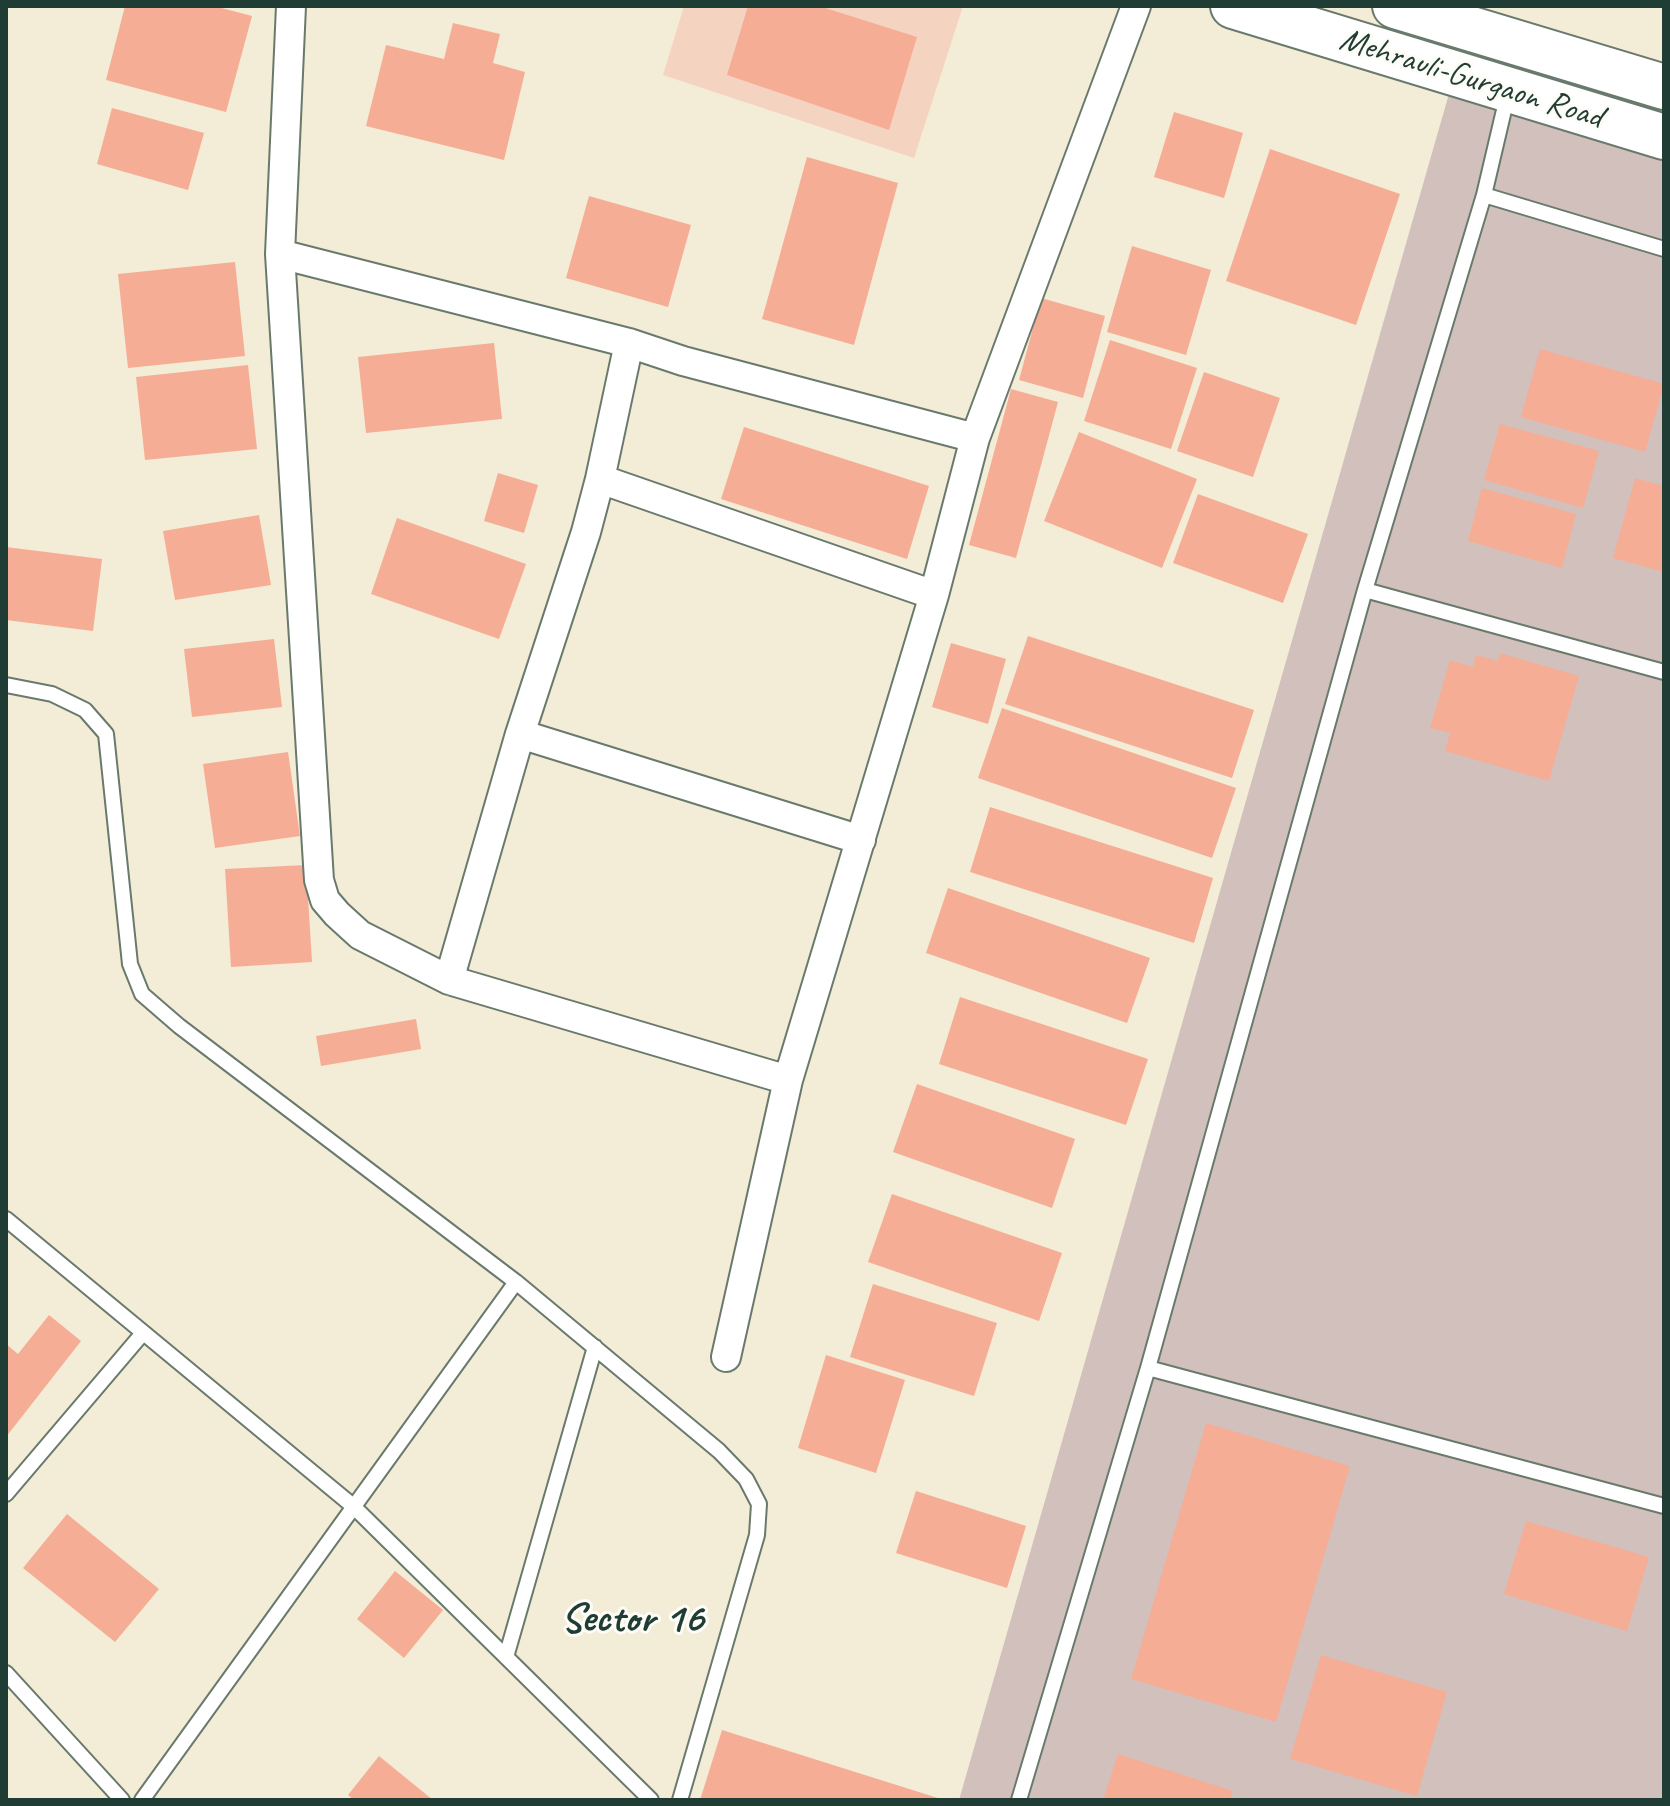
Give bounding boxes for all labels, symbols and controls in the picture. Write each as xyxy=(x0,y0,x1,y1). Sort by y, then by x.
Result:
street label: Mehrauli-Gurgaon Road xyxy=(1335,20,1607,138)
district label: Sector 16 xyxy=(561,1595,703,1645)

